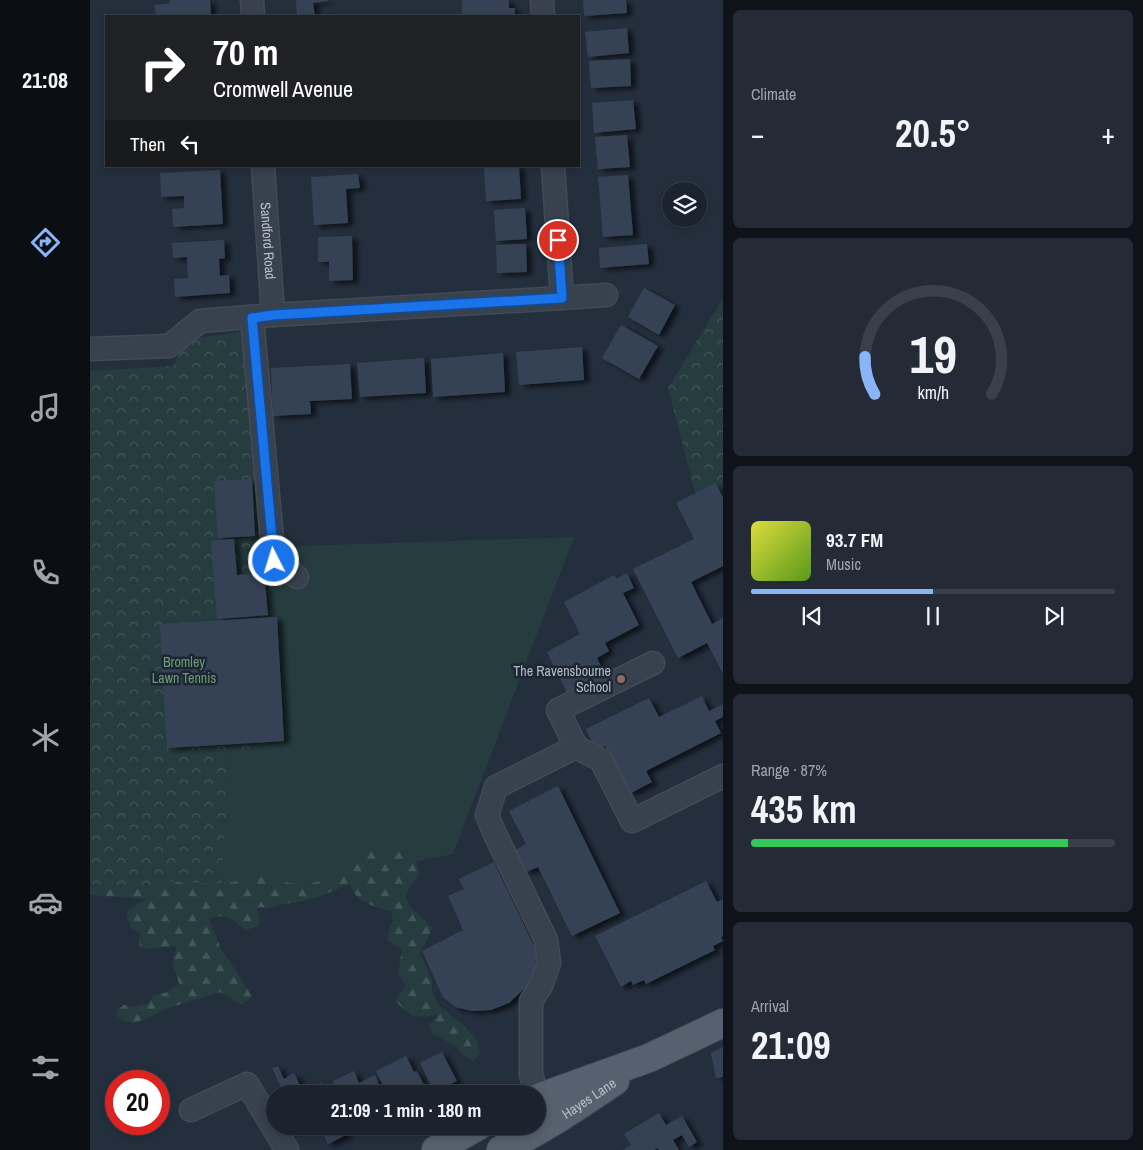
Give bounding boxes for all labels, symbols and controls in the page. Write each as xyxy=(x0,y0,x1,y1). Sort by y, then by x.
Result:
text: 70 m xyxy=(213,29,278,76)
icon: right xyxy=(130,35,195,100)
text: 21:08 xyxy=(22,65,68,95)
text: Cromwell Avenue xyxy=(213,74,353,104)
text: Climate xyxy=(751,83,796,105)
text: 20.5° xyxy=(895,108,971,159)
text: − xyxy=(751,115,764,153)
text: + xyxy=(1102,115,1115,153)
icon: left xyxy=(176,130,204,158)
text: Then xyxy=(130,131,166,157)
map controls xyxy=(662,182,707,227)
button: layers xyxy=(662,182,707,227)
street label: Sandford Road xyxy=(256,202,280,280)
pin xyxy=(537,219,579,261)
icon: directions xyxy=(28,225,63,260)
icon: arrive xyxy=(544,226,572,254)
text: 19 xyxy=(909,319,957,389)
text: km/h xyxy=(917,381,949,405)
icon: music xyxy=(28,390,63,425)
text: 93.7 FM xyxy=(826,527,883,553)
position arrow xyxy=(247,534,299,586)
text: Music xyxy=(826,553,861,575)
icon: phone xyxy=(28,555,63,590)
icon: previous xyxy=(798,602,826,630)
icon: pause xyxy=(919,602,947,630)
icon: next xyxy=(1040,602,1068,630)
park label: Bromley Lawn Tennis xyxy=(152,653,216,687)
place label: The Ravensbourne School xyxy=(513,662,611,696)
marker: The Ravensbourne School xyxy=(615,673,627,685)
icon: climate xyxy=(28,720,63,755)
text: Range · 87% xyxy=(751,759,827,781)
text: 435 km xyxy=(751,784,857,835)
icon: car xyxy=(28,885,63,920)
text: Arrival xyxy=(751,995,789,1017)
text: 21:09 xyxy=(751,1020,831,1071)
icon: filters xyxy=(28,1050,63,1085)
speed limit sign: 20 xyxy=(105,1070,170,1135)
street label: Hayes Lane xyxy=(558,1074,619,1123)
text: 21:09 · 1 min · 180 m xyxy=(331,1097,481,1123)

